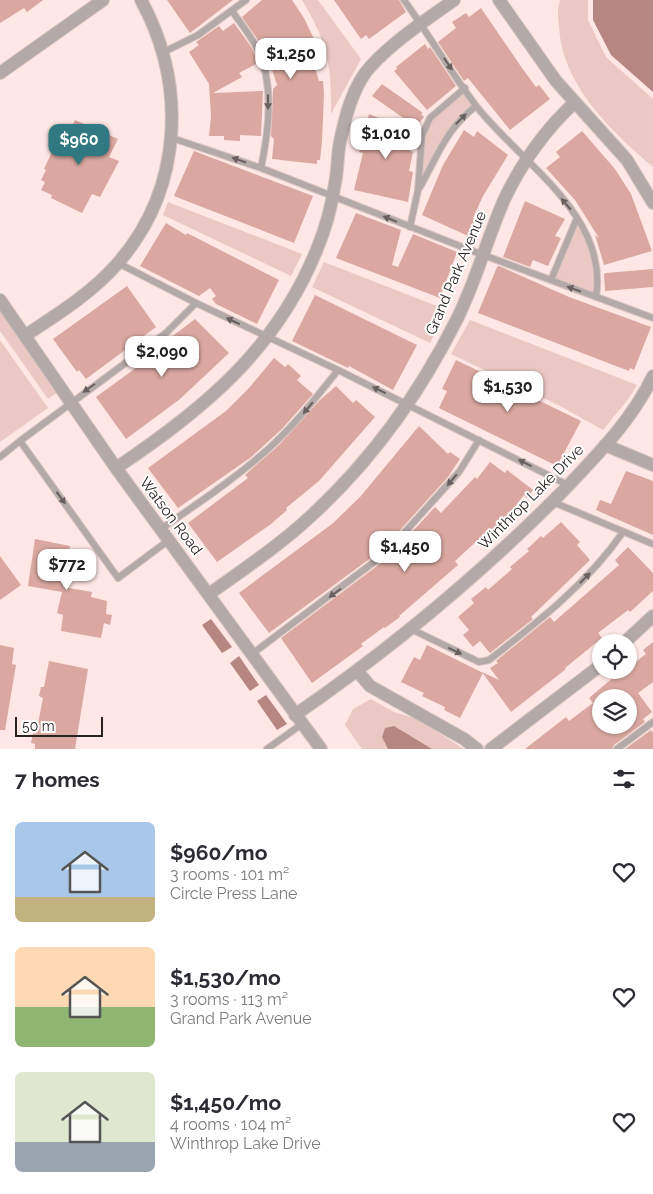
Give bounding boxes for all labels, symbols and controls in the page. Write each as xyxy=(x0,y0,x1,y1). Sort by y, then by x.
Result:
pin: $1,250 xyxy=(250,38,332,80)
text: $1,250 xyxy=(266,44,316,63)
one-way arrow xyxy=(443,57,453,71)
one-way arrow xyxy=(264,95,272,111)
one-way arrow xyxy=(455,113,467,125)
pin: $1,010 xyxy=(345,118,427,160)
pin: $960 xyxy=(49,124,109,166)
text: $1,010 xyxy=(361,124,411,143)
text: $960 xyxy=(59,130,99,149)
one-way arrow xyxy=(231,156,246,163)
one-way arrow xyxy=(561,197,572,210)
street label: Grand Park Avenue xyxy=(422,208,490,338)
one-way arrow xyxy=(382,215,397,223)
one-way arrow xyxy=(567,285,582,292)
one-way arrow xyxy=(225,316,240,325)
pin: $2,090 xyxy=(121,336,203,378)
text: $2,090 xyxy=(136,342,188,361)
pin: $1,530 xyxy=(467,370,549,413)
text: $1,530 xyxy=(483,377,533,396)
one-way arrow xyxy=(83,383,96,393)
one-way arrow xyxy=(372,386,386,394)
one-way arrow xyxy=(302,401,313,414)
street label: Winthrop Lake Drive xyxy=(475,441,587,553)
one-way arrow xyxy=(518,459,532,467)
street label: Watson Road xyxy=(136,474,206,558)
one-way arrow xyxy=(446,474,457,487)
one-way arrow xyxy=(56,491,66,505)
pin: $1,450 xyxy=(364,530,446,573)
text: $1,450 xyxy=(380,537,430,556)
pin: $772 xyxy=(37,548,97,591)
text: $772 xyxy=(48,555,86,574)
one-way arrow xyxy=(579,572,591,584)
one-way arrow xyxy=(329,588,342,598)
map controls xyxy=(592,634,637,734)
button: locate xyxy=(592,634,637,679)
one-way arrow xyxy=(448,647,462,655)
button: layers xyxy=(592,689,637,734)
scale bar xyxy=(15,714,102,737)
text: 50 m xyxy=(22,718,55,734)
icon: filters xyxy=(610,765,638,793)
text: 7 homes xyxy=(15,767,100,792)
text: $960/mo xyxy=(170,840,267,865)
icon: home xyxy=(55,842,115,902)
icon: heart xyxy=(610,858,638,886)
text: 3 rooms · 101 m² xyxy=(170,865,289,884)
text: Circle Press Lane xyxy=(170,884,297,903)
text: $1,530/mo xyxy=(170,965,281,990)
icon: home xyxy=(55,967,115,1027)
icon: heart xyxy=(610,983,638,1011)
text: 3 rooms · 113 m² xyxy=(170,990,288,1009)
text: Grand Park Avenue xyxy=(170,1009,312,1028)
text: $1,450/mo xyxy=(170,1090,281,1115)
icon: home xyxy=(55,1092,115,1152)
icon: heart xyxy=(610,1108,638,1136)
text: 4 rooms · 104 m² xyxy=(170,1115,291,1134)
text: Winthrop Lake Drive xyxy=(170,1134,321,1153)

